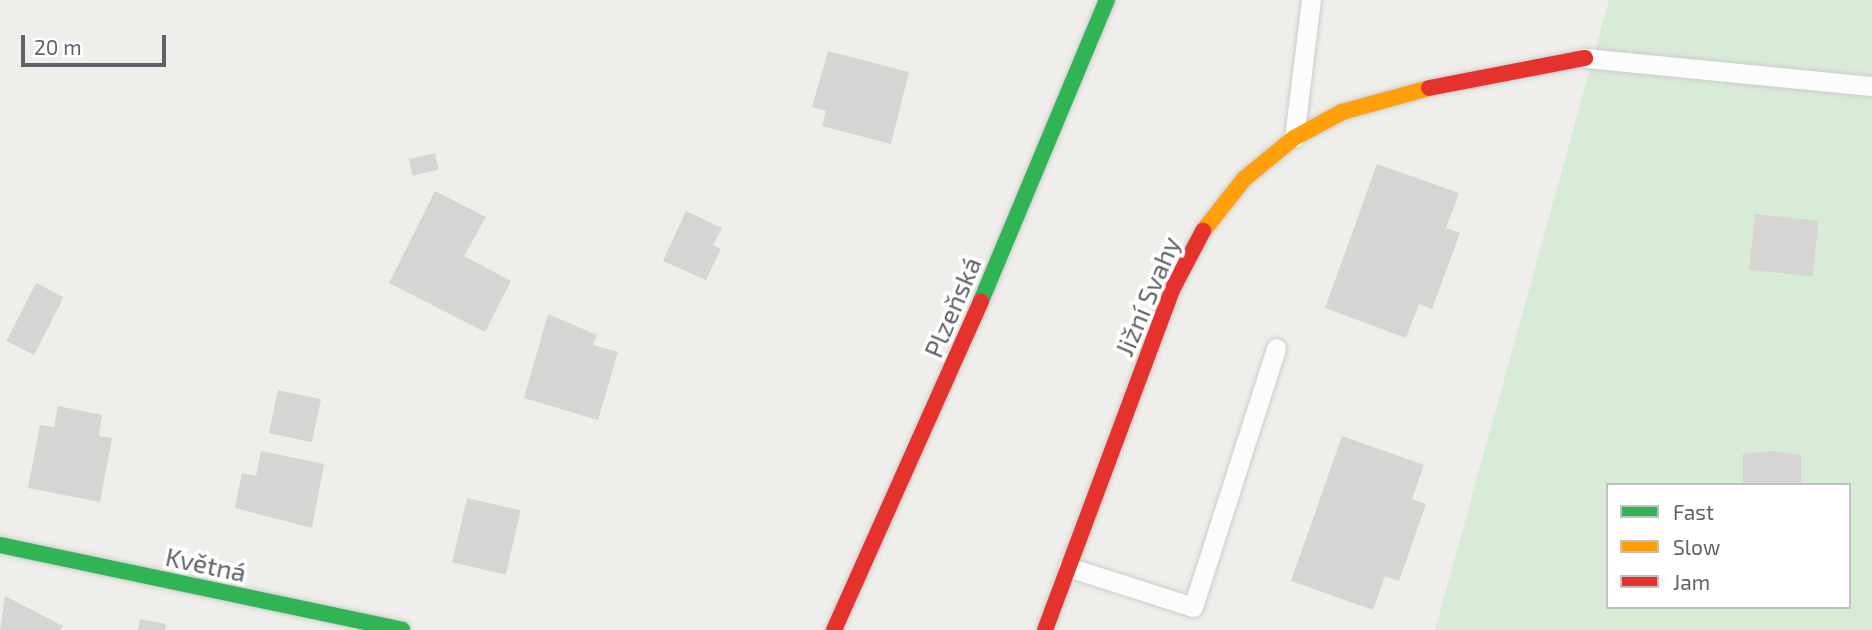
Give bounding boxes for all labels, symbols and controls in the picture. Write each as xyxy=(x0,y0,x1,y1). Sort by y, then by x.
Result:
scale bar xyxy=(24,21,170,65)
text: 20 m xyxy=(34,34,82,59)
street label: Jižní Svahy xyxy=(1108,231,1186,361)
street label: Plzeňská xyxy=(917,252,987,362)
legend xyxy=(1606,483,1851,609)
text: Fast xyxy=(1673,499,1714,524)
text: Slow xyxy=(1673,534,1720,559)
street label: Květná xyxy=(163,540,249,588)
text: Jam xyxy=(1673,569,1710,594)

